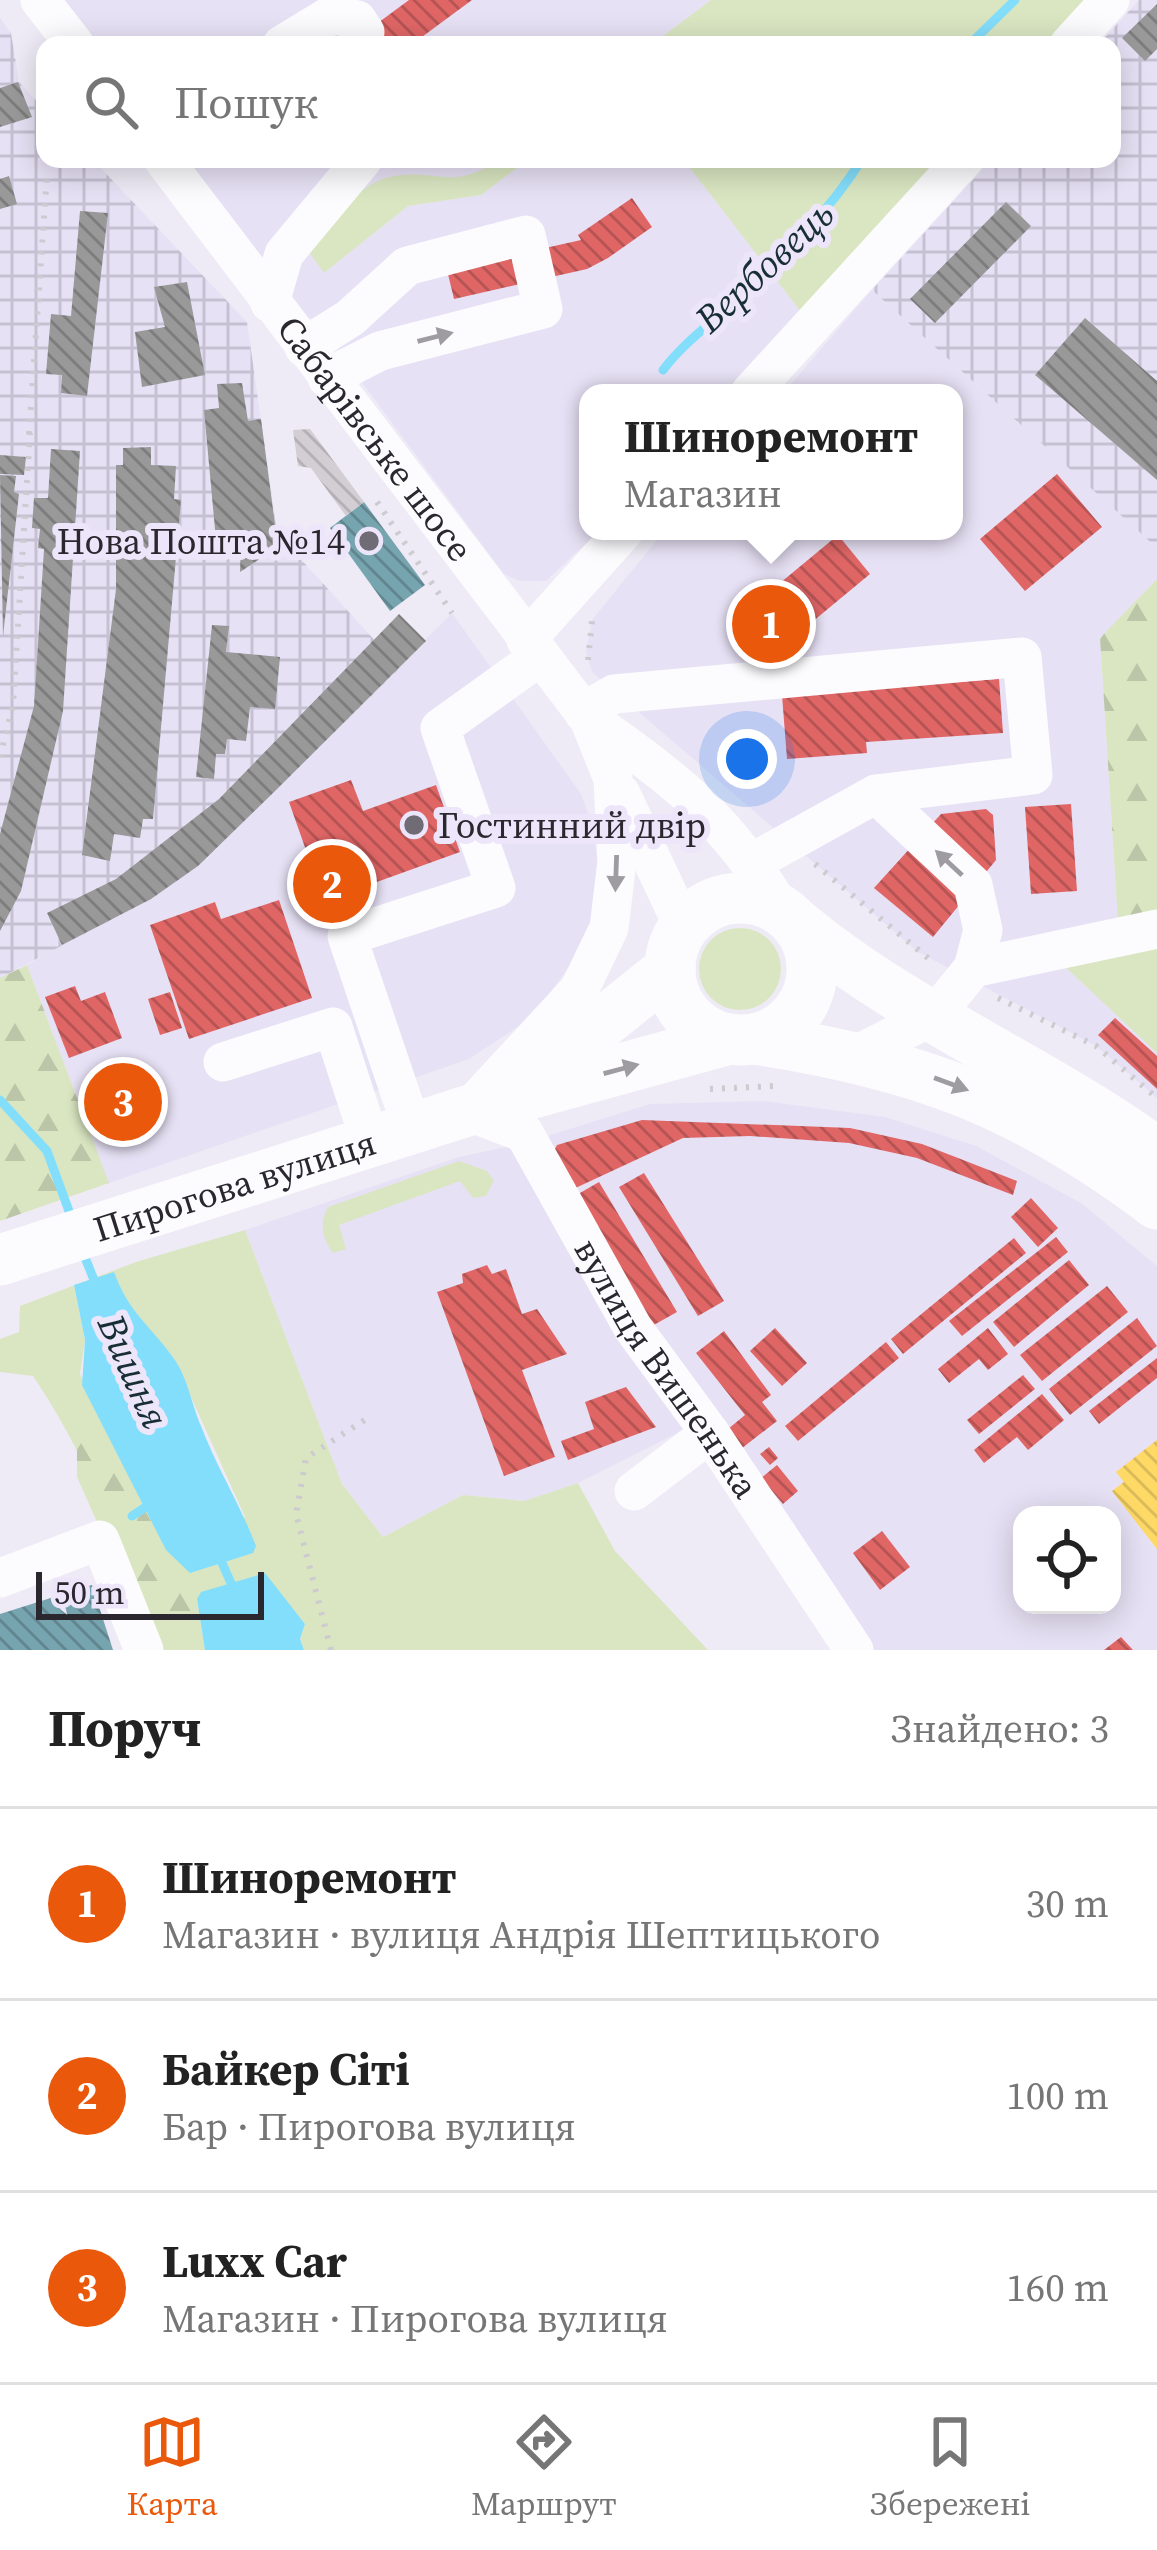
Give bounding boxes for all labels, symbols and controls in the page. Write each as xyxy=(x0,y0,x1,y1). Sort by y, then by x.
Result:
search box xyxy=(36,36,1121,168)
icon: search xyxy=(78,69,144,135)
text: Пошук xyxy=(174,71,318,133)
water label: Вербовець xyxy=(683,188,845,345)
street label: Сабарівське шосе xyxy=(266,306,484,571)
one-way arrow xyxy=(417,327,454,346)
popup xyxy=(579,384,963,540)
text: Шиноремонт xyxy=(624,405,918,467)
text: Магазин xyxy=(624,467,782,520)
place label: Нова Пошта №14 xyxy=(57,517,345,566)
marker: Нова Пошта №14 xyxy=(356,528,382,554)
pin: 1 xyxy=(732,579,810,669)
your location xyxy=(717,729,777,789)
place label: Гостинний двір xyxy=(438,801,706,850)
marker: Гостинний двір xyxy=(401,812,427,838)
pin: 2 xyxy=(293,839,371,929)
one-way arrow xyxy=(935,850,964,877)
one-way arrow xyxy=(606,855,625,893)
pin: 3 xyxy=(84,1057,162,1147)
one-way arrow xyxy=(603,1059,639,1077)
one-way arrow xyxy=(933,1076,969,1094)
street label: Пирогова вулиця xyxy=(87,1118,382,1254)
street label: вулиця Вишенька xyxy=(563,1230,771,1508)
water label: Вишня xyxy=(85,1305,182,1437)
map controls xyxy=(1013,1506,1121,1614)
button: locate xyxy=(1013,1506,1121,1614)
scale bar xyxy=(36,1566,264,1619)
text: 50 m xyxy=(54,1570,124,1615)
text: Поруч xyxy=(48,1693,202,1763)
text: Знайдено: 3 xyxy=(890,1702,1109,1755)
text: Шиноремонт xyxy=(162,1846,457,1908)
text: 1 xyxy=(76,1877,98,1930)
text: 30 m xyxy=(1026,1877,1109,1930)
text: Магазин · вулиця Андрія Шептицького xyxy=(162,1908,880,1961)
text: Байкер Сіті xyxy=(162,2038,410,2100)
text: 2 xyxy=(76,2069,98,2122)
text: 100 m xyxy=(1006,2069,1109,2122)
text: Бар · Пирогова вулиця xyxy=(162,2100,576,2153)
text: Luxx Car xyxy=(162,2230,347,2292)
text: 3 xyxy=(76,2261,98,2314)
text: 160 m xyxy=(1006,2261,1109,2314)
text: Магазин · Пирогова вулиця xyxy=(162,2292,668,2345)
tab: Карта xyxy=(127,2409,218,2526)
tab: Маршрут xyxy=(471,2409,617,2526)
tab: Збережені xyxy=(870,2409,1030,2526)

